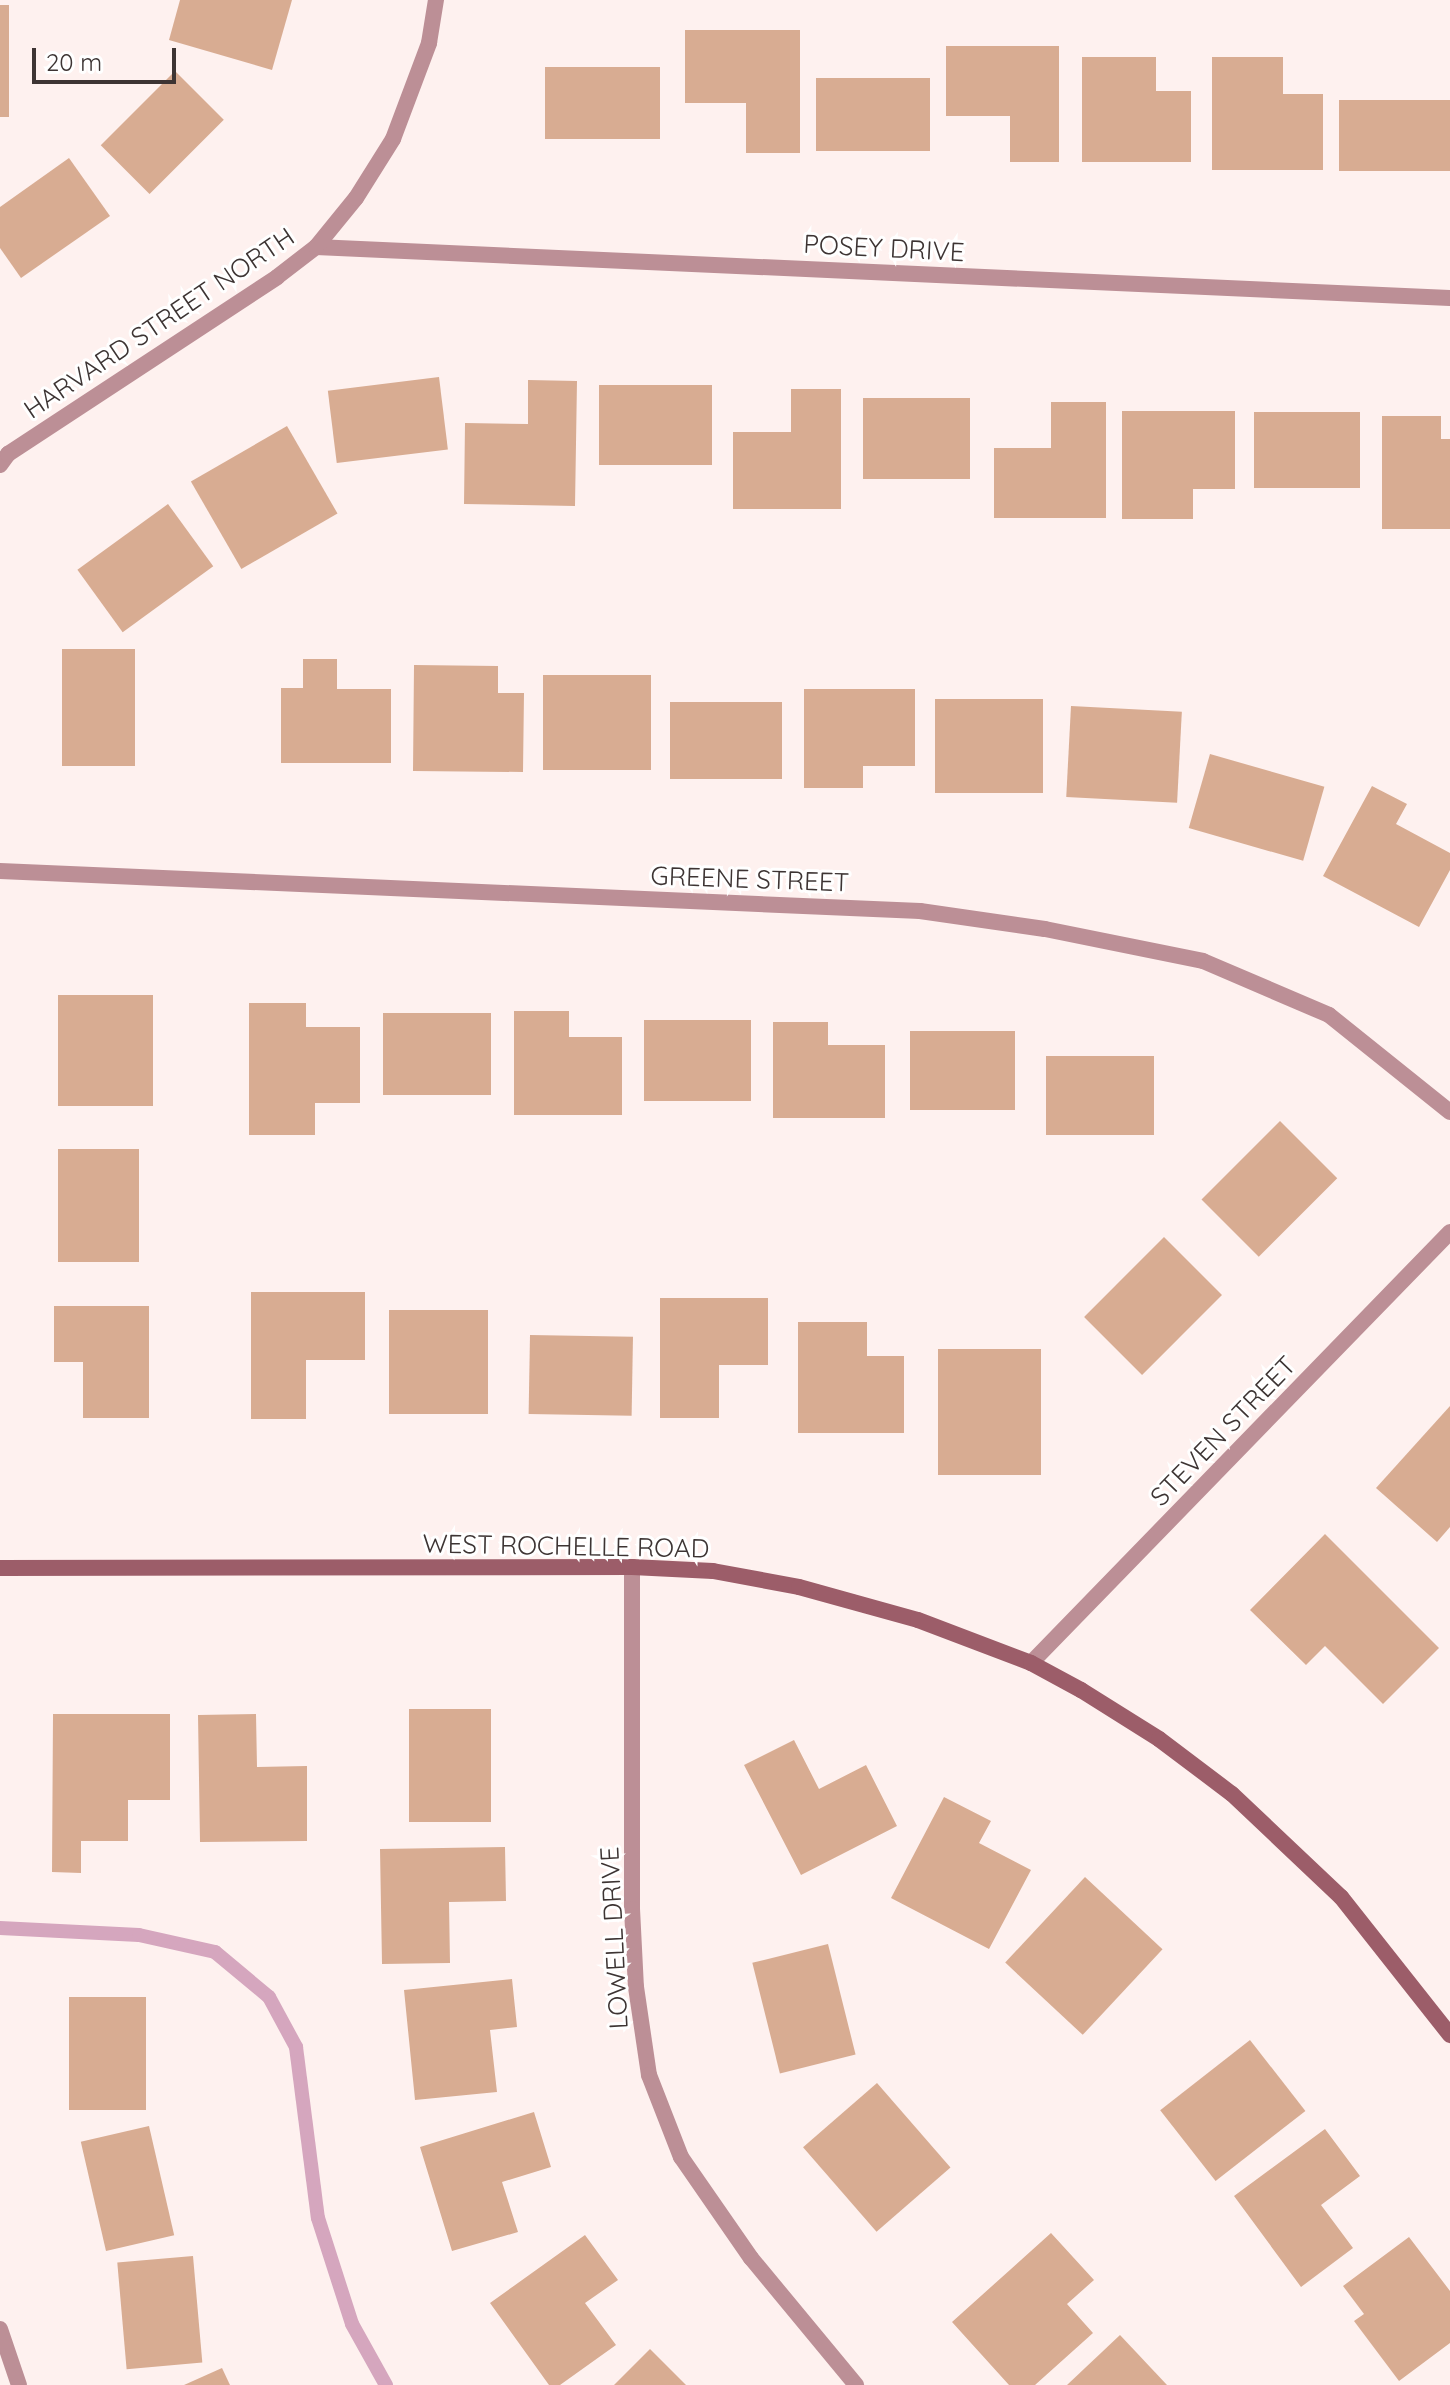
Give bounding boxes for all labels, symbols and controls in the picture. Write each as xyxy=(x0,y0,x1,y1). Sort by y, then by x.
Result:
scale bar xyxy=(36,32,180,82)
text: 20 m xyxy=(46,47,102,77)
street label: HARVARD STREET NORTH xyxy=(18,221,300,425)
street label: POSEY DRIVE xyxy=(803,228,965,268)
street label: GREENE STREET xyxy=(650,860,850,898)
street label: STEVEN STREET xyxy=(1144,1350,1302,1512)
street label: WEST ROCHELLE ROAD xyxy=(422,1528,710,1564)
street label: LOWELL DRIVE xyxy=(594,1846,634,2030)

